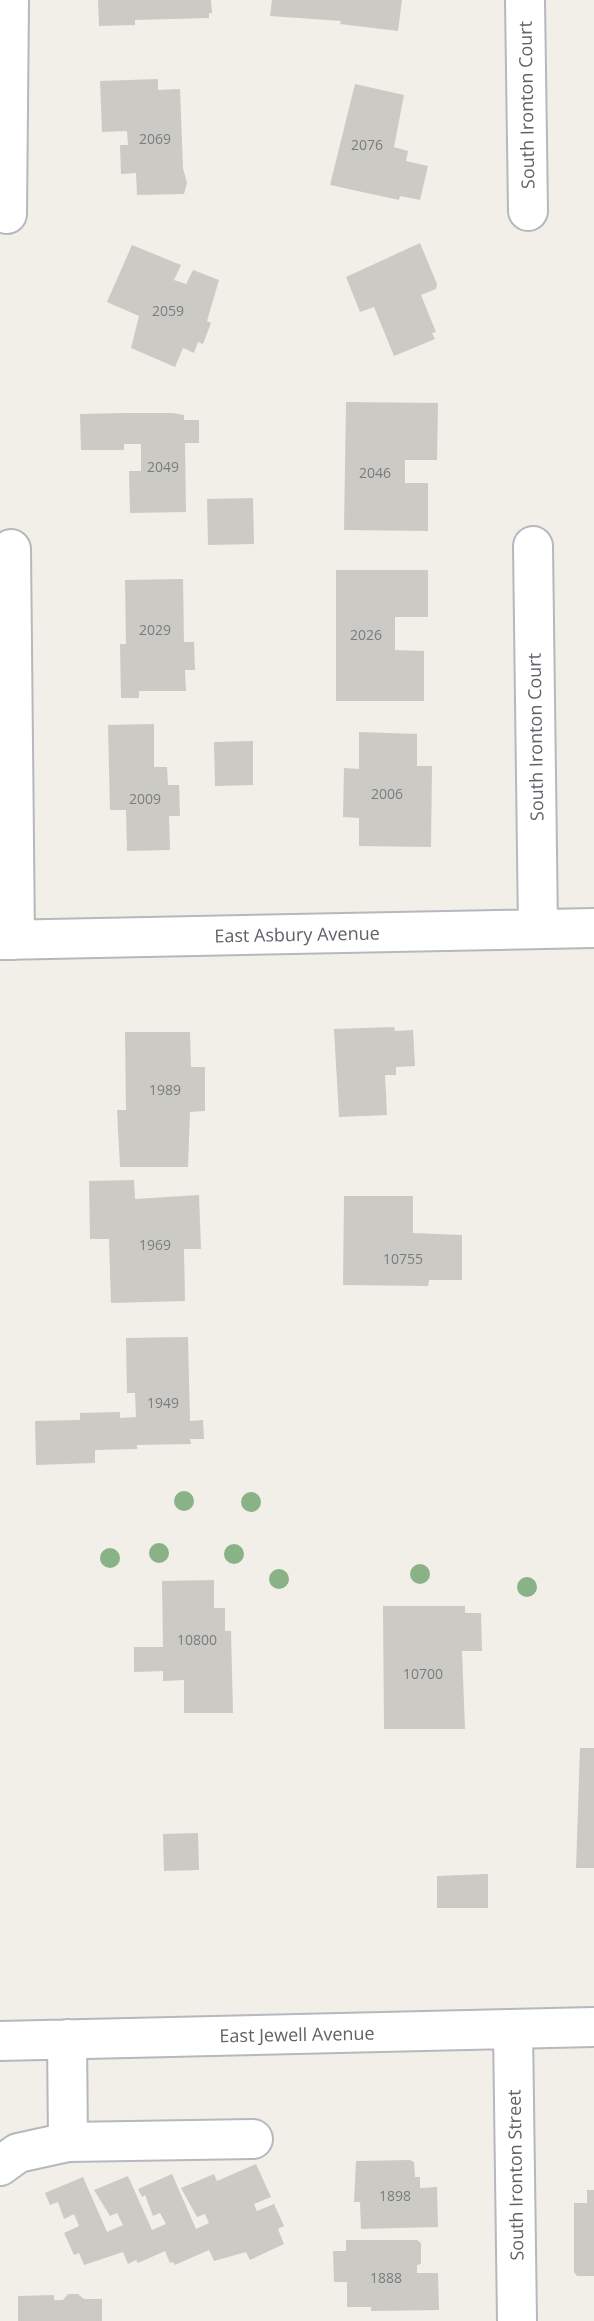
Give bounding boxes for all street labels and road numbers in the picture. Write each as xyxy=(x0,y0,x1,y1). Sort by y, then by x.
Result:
street label: South Ironton Court xyxy=(513,21,539,189)
street label: South Ironton Court xyxy=(522,653,548,821)
street label: East Asbury Avenue xyxy=(214,921,380,947)
street label: East Jewell Avenue xyxy=(219,2021,375,2047)
street label: South Ironton Street xyxy=(502,2089,528,2261)

